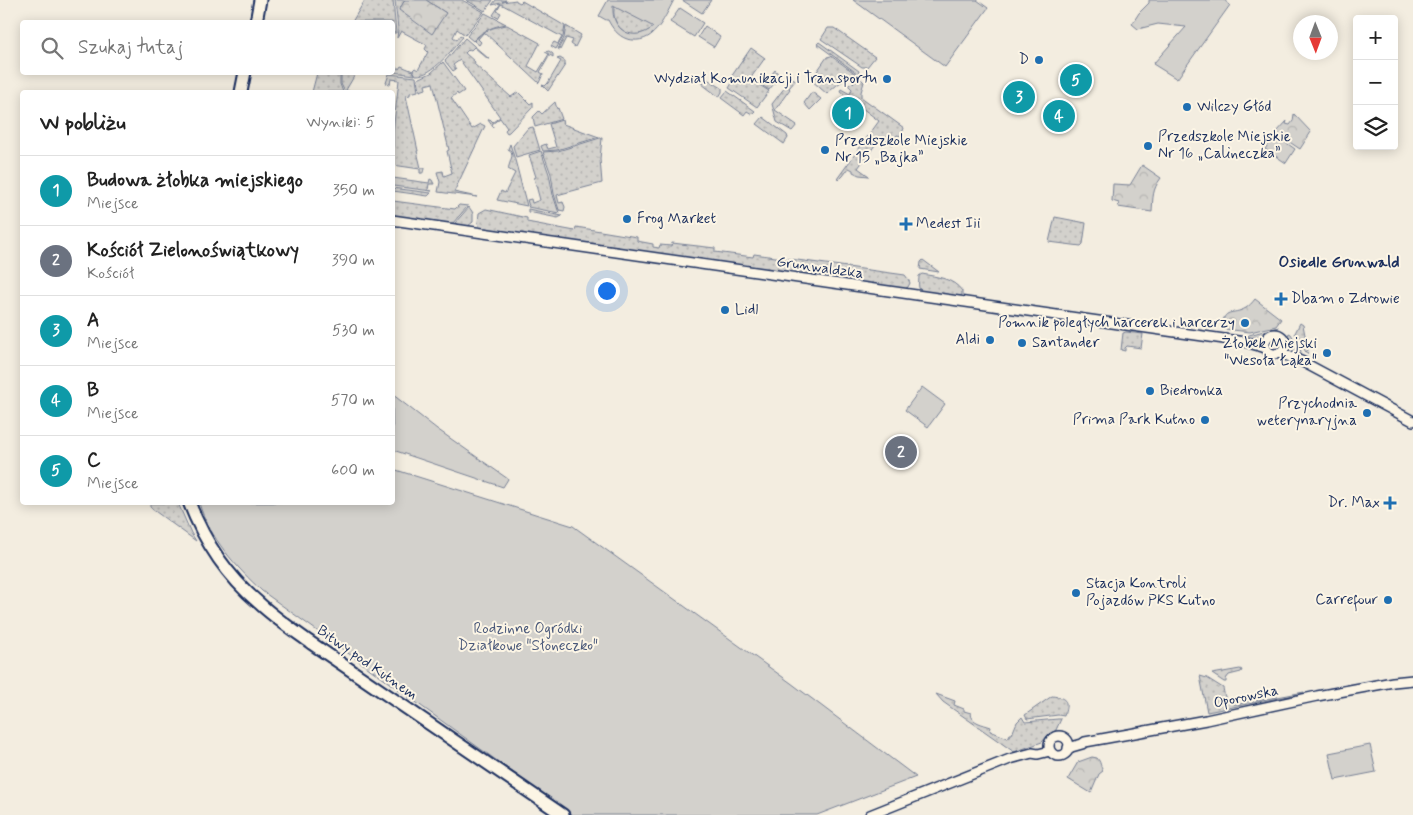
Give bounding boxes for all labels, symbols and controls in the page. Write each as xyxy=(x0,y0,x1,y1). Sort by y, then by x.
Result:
north arrow xyxy=(1293,15,1338,60)
map controls xyxy=(1353,15,1398,150)
button: + xyxy=(1353,15,1398,60)
search box xyxy=(20,20,395,75)
icon: search xyxy=(38,34,66,62)
text: Szukaj tutaj xyxy=(78,35,183,60)
place label: D xyxy=(1019,50,1029,70)
marker: D xyxy=(1033,54,1045,66)
button: − xyxy=(1353,60,1398,105)
pin: 5 xyxy=(1060,61,1092,99)
place label: Wydział Komunikacji i Transportu xyxy=(654,69,878,89)
marker: Wydział Komunikacji i Transportu xyxy=(881,73,893,85)
pin: 3 xyxy=(1003,78,1035,116)
pin: 1 xyxy=(832,94,864,132)
pin: 4 xyxy=(1043,97,1075,135)
place label: Wilczy Głód xyxy=(1197,97,1272,117)
marker: Wilczy Głód xyxy=(1181,101,1193,113)
button: layers xyxy=(1353,105,1398,150)
text: W pobliżu xyxy=(40,109,126,137)
text: Wyniki: 5 xyxy=(306,112,375,133)
place label: Przedszkole Miejskie Nr 16 „Calineczka” xyxy=(1158,127,1291,164)
place label: Przedszkole Miejskie Nr 15 „Bajka” xyxy=(835,131,968,168)
marker: Przedszkole Miejskie Nr 16 „Calineczka” xyxy=(1142,140,1154,152)
marker: Przedszkole Miejskie Nr 15 „Bajka” xyxy=(819,144,831,156)
text: Budowa żłobka miejskiego xyxy=(87,168,303,193)
text: 1 xyxy=(52,180,60,201)
text: 350 m xyxy=(333,180,375,201)
text: Miejsce xyxy=(87,193,138,214)
place label: Frog Market xyxy=(637,209,717,229)
marker: Frog Market xyxy=(621,213,633,225)
place label: Medest Iii xyxy=(916,214,980,234)
marker: Medest Iii xyxy=(900,218,912,230)
text: Kościół Zielonoświątkowy xyxy=(87,238,299,263)
text: 2 xyxy=(52,250,60,271)
text: 390 m xyxy=(332,250,375,271)
street label: Grunwaldzka xyxy=(775,252,865,284)
district label: Osiedle Grunwald xyxy=(1278,252,1400,273)
text: Kościół xyxy=(87,263,135,284)
your location xyxy=(594,278,620,304)
place label: Dbam o Zdrowie xyxy=(1291,289,1400,309)
marker: Dbam o Zdrowie xyxy=(1275,293,1287,305)
place label: Lidl xyxy=(735,300,758,320)
marker: Lidl xyxy=(719,304,731,316)
text: A xyxy=(87,308,99,333)
place label: Pomnik poległych harcerek i harcerzy xyxy=(998,313,1235,333)
marker: Pomnik poległych harcerek i harcerzy xyxy=(1239,317,1251,329)
text: 3 xyxy=(52,320,60,341)
text: 530 m xyxy=(332,320,375,341)
place label: Aldi xyxy=(955,330,980,350)
text: Miejsce xyxy=(87,333,138,354)
place label: Santander xyxy=(1032,333,1100,353)
marker: Aldi xyxy=(984,334,996,346)
place label: Żłobek Miejski "Wesoła Łąka" xyxy=(1221,334,1317,371)
marker: Santander xyxy=(1016,337,1028,349)
marker: Żłobek Miejski "Wesoła Łąka" xyxy=(1321,347,1333,359)
text: B xyxy=(87,378,99,403)
place label: Biedronka xyxy=(1160,381,1223,401)
marker: Biedronka xyxy=(1144,385,1156,397)
text: 4 xyxy=(51,390,61,411)
text: 570 m xyxy=(331,390,375,411)
place label: Przychodnia weterynaryjna xyxy=(1257,394,1358,431)
text: Miejsce xyxy=(87,403,138,424)
marker: Przychodnia weterynaryjna xyxy=(1361,407,1373,419)
place label: Prima Park Kutno xyxy=(1073,410,1195,430)
marker: Prima Park Kutno xyxy=(1199,414,1211,426)
pin: 2 xyxy=(885,433,917,471)
text: C xyxy=(87,448,101,473)
text: 5 xyxy=(51,460,61,481)
text: 600 m xyxy=(331,460,375,481)
text: Miejsce xyxy=(87,473,138,494)
place label: Dr. Max xyxy=(1328,493,1380,513)
marker: Dr. Max xyxy=(1384,497,1396,509)
place label: Stacja Kontroli Pojazdów PKS Kutno xyxy=(1086,574,1215,611)
marker: Stacja Kontroli Pojazdów PKS Kutno xyxy=(1070,587,1082,599)
place label: Carrefour xyxy=(1315,590,1378,612)
marker: Carrefour xyxy=(1382,594,1394,606)
park label: Rodzinne Ogródki Działkowe "Słoneczko" xyxy=(458,619,598,656)
street label: Bitwy pod Kutnem xyxy=(313,621,421,705)
street label: Oporowska xyxy=(1212,680,1281,714)

